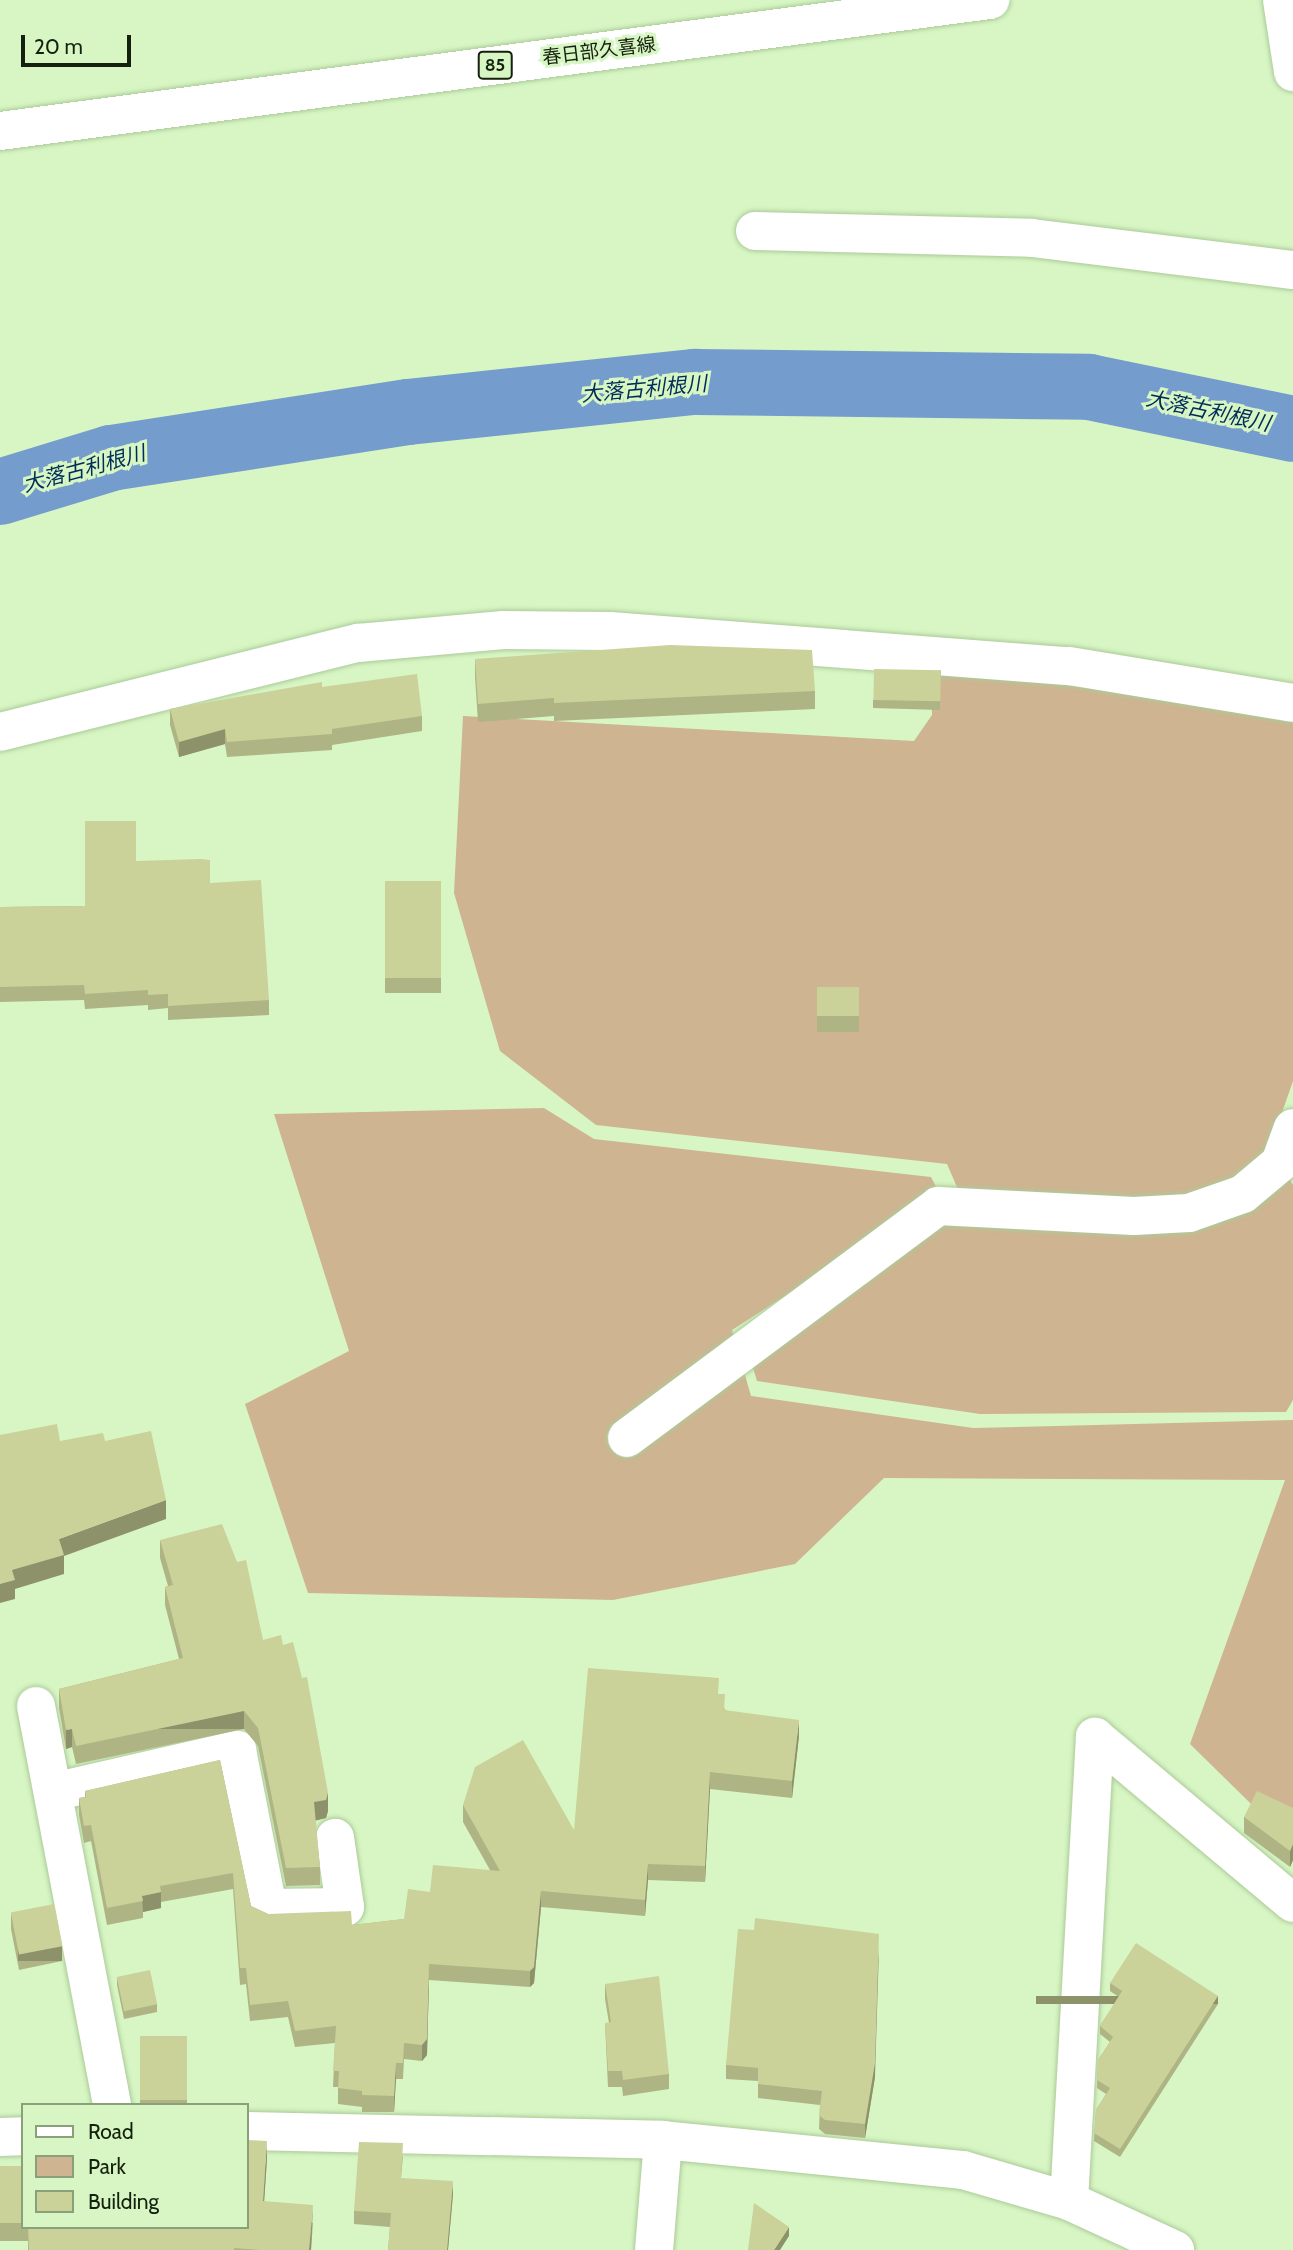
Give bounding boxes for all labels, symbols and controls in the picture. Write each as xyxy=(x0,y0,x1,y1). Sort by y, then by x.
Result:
scale bar xyxy=(24,21,135,65)
street label: 春日部久喜線 xyxy=(541,33,657,69)
text: 20 m xyxy=(34,34,83,59)
road number: 85 xyxy=(477,51,512,80)
water label: 大落古利根川 xyxy=(580,371,708,407)
water label: 大落古利根川 xyxy=(1144,386,1272,436)
water label: 大落古利根川 xyxy=(20,441,148,497)
legend xyxy=(21,2103,248,2229)
text: Road xyxy=(88,2119,134,2144)
text: Park xyxy=(88,2154,126,2179)
text: Building xyxy=(88,2189,159,2214)

